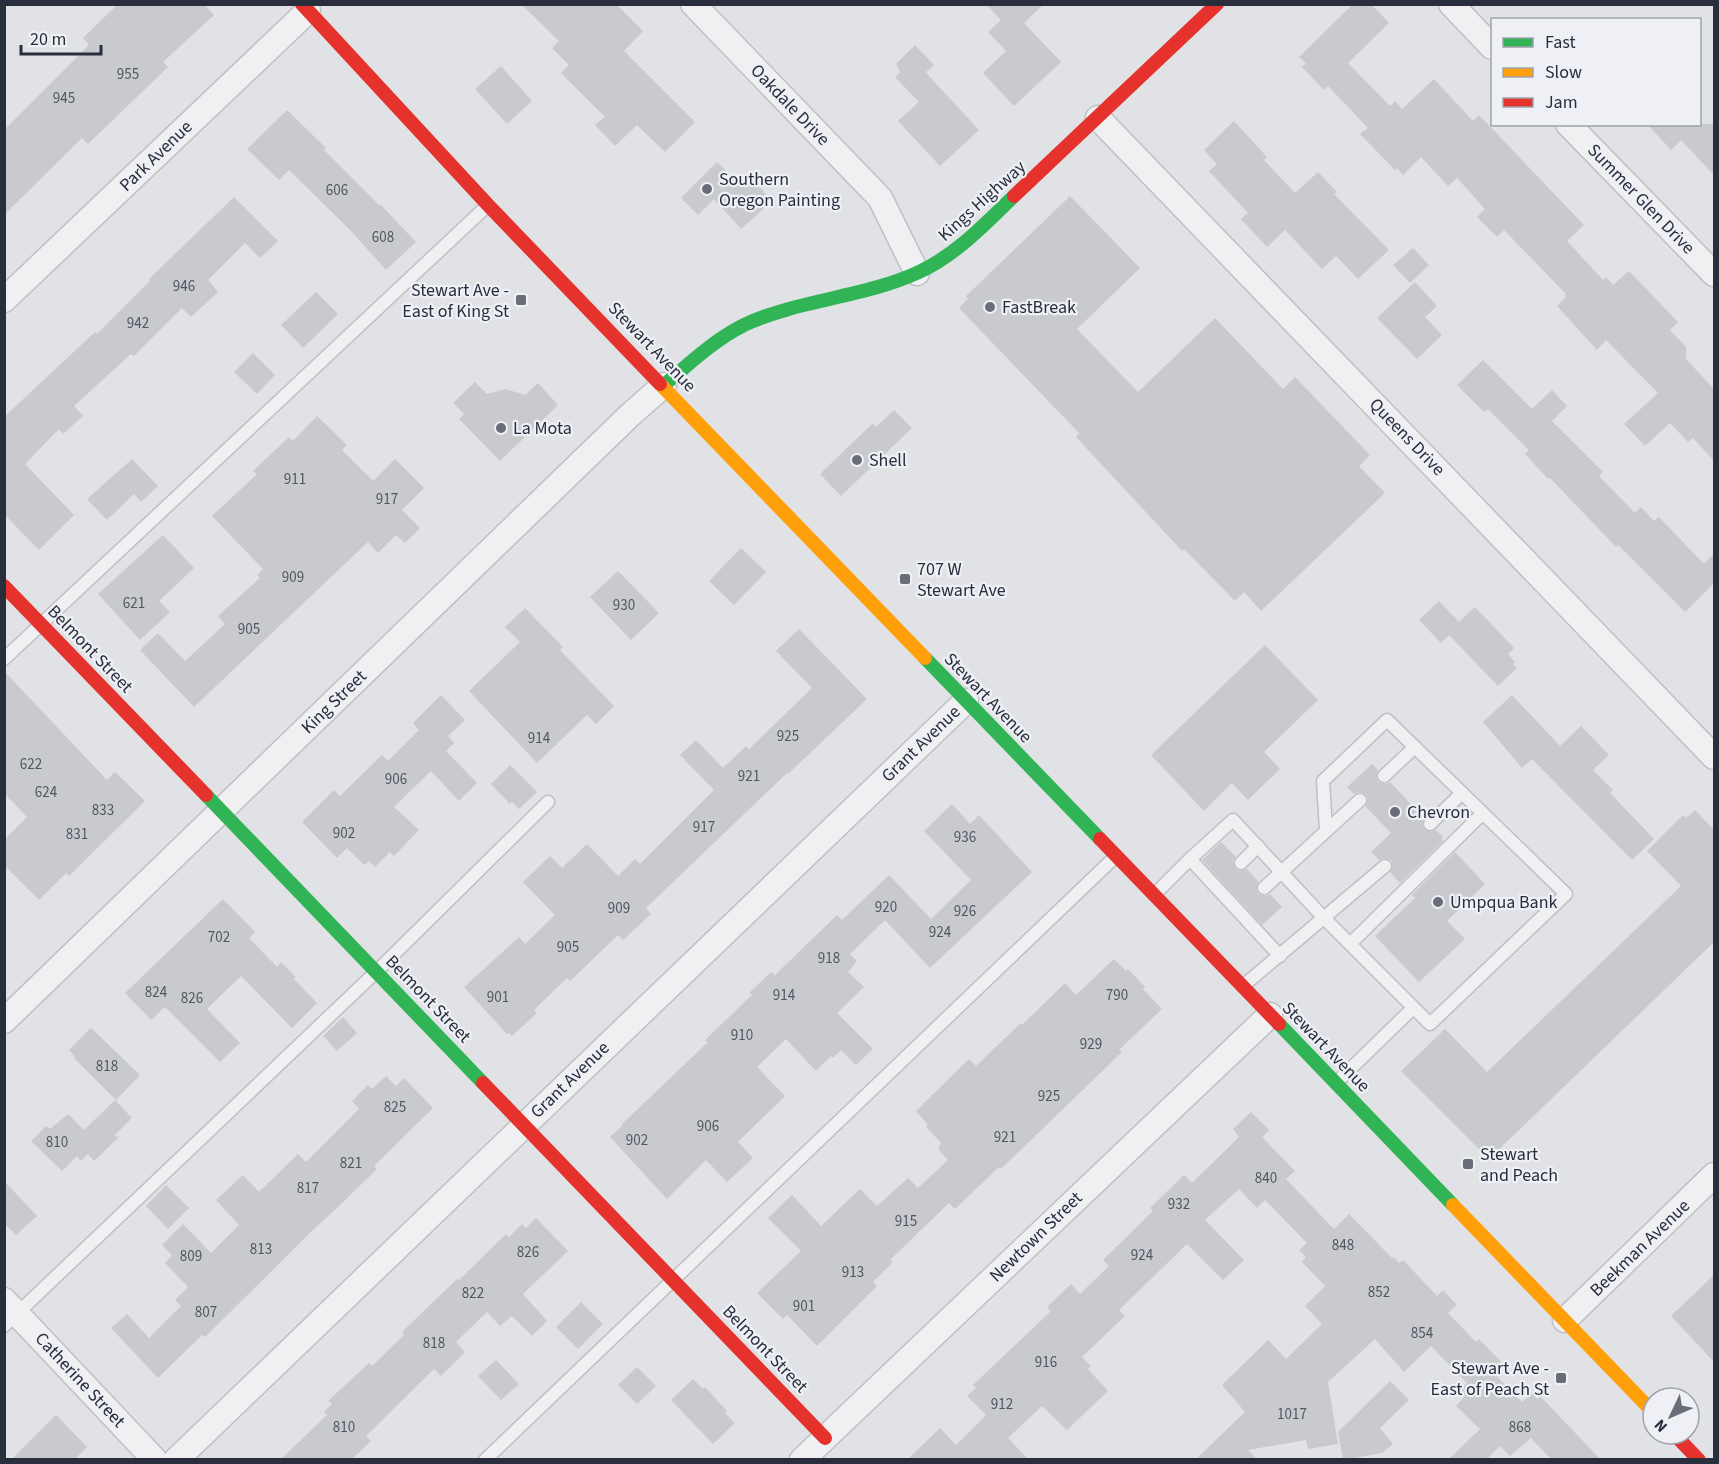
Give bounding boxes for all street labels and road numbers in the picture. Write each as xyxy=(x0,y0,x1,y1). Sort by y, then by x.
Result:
street label: Oakdale Drive xyxy=(745,59,835,151)
street label: Park Avenue xyxy=(114,115,198,197)
street label: Summer Glen Drive xyxy=(1582,138,1700,260)
street label: Kings Highway xyxy=(933,154,1032,247)
street label: Stewart Avenue xyxy=(602,296,702,398)
street label: Queens Drive xyxy=(1363,392,1451,482)
street label: Belmont Street xyxy=(42,600,138,698)
street label: Stewart Avenue xyxy=(938,647,1038,749)
street label: King Street xyxy=(296,664,372,740)
street label: Grant Avenue xyxy=(876,700,966,788)
street label: Belmont Street xyxy=(380,950,476,1048)
street label: Stewart Avenue xyxy=(1276,996,1376,1098)
street label: Grant Avenue xyxy=(525,1036,615,1124)
street label: Newtown Street xyxy=(984,1186,1088,1288)
street label: Beekman Avenue xyxy=(1584,1194,1696,1302)
street label: Belmont Street xyxy=(717,1300,813,1398)
street label: Catherine Street xyxy=(29,1327,131,1433)

